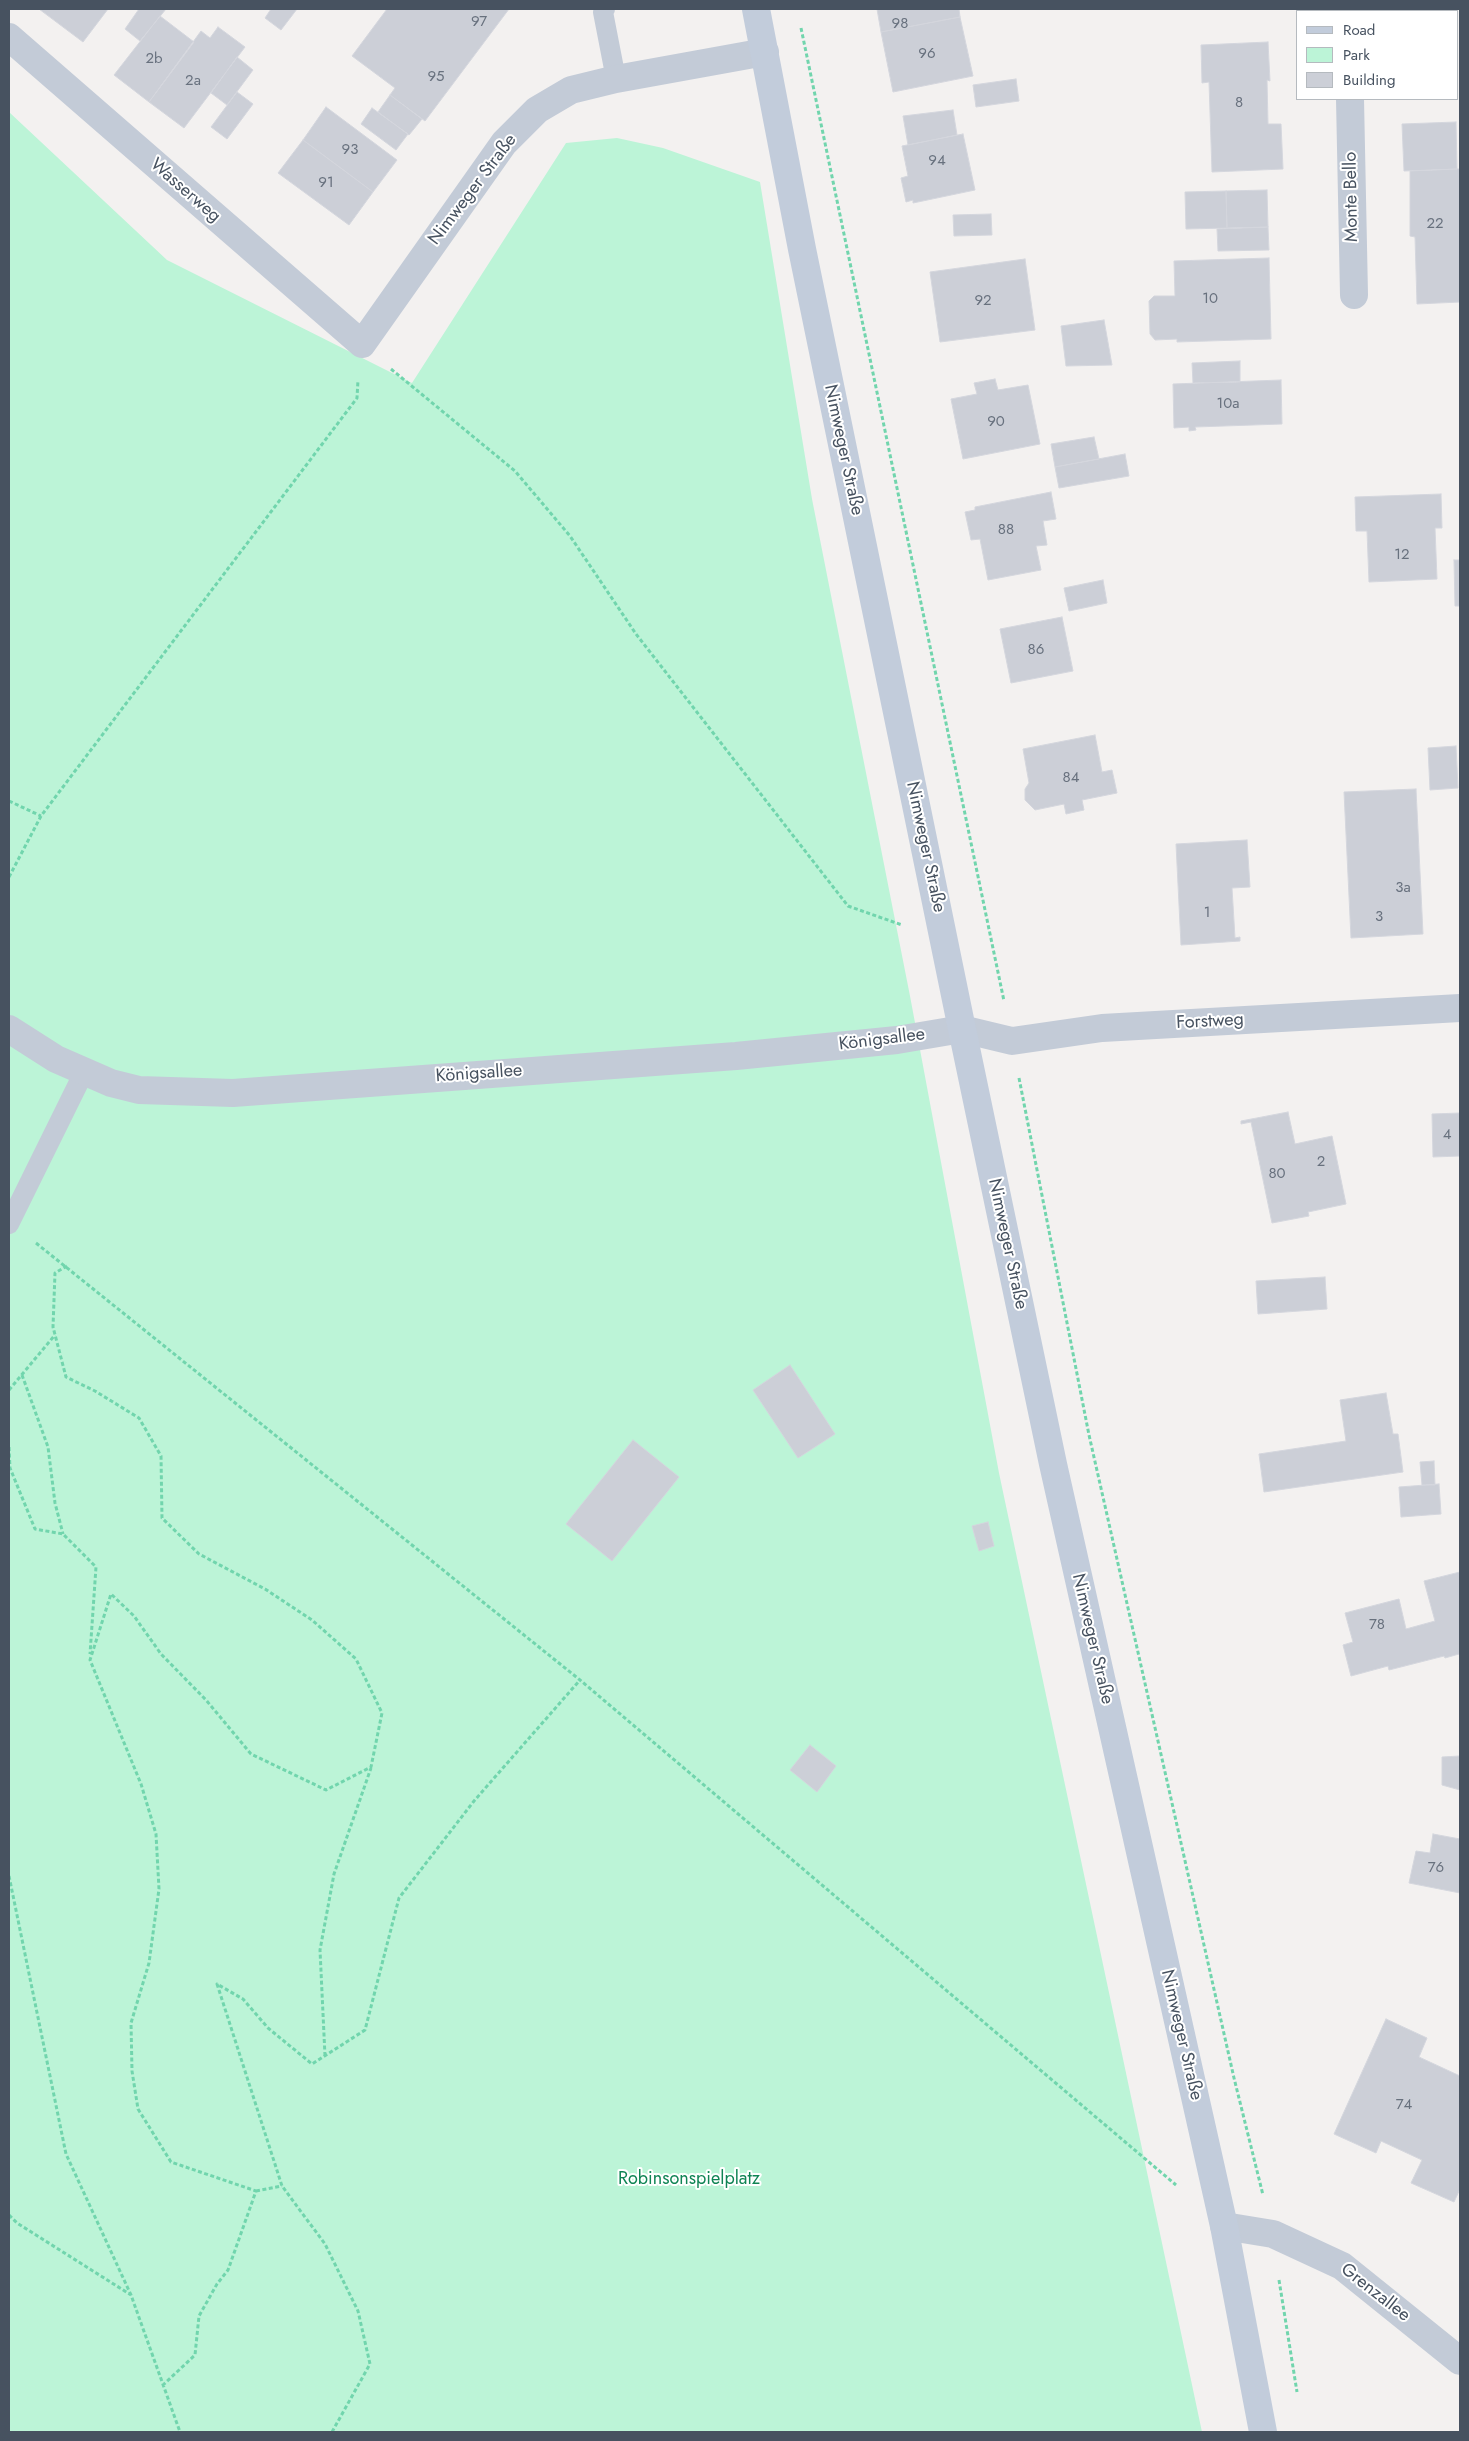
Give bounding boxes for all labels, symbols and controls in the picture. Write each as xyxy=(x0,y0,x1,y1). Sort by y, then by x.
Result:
legend xyxy=(1296,10,1459,100)
house number: 97 xyxy=(471,13,487,31)
house number: 98 xyxy=(892,15,908,33)
text: Road xyxy=(1343,19,1375,41)
text: Park xyxy=(1343,44,1370,66)
house number: 96 xyxy=(918,45,936,63)
house number: 2b xyxy=(145,50,163,68)
house number: 95 xyxy=(427,68,445,86)
text: Building xyxy=(1343,69,1395,91)
house number: 2a xyxy=(185,72,201,90)
house number: 8 xyxy=(1235,94,1243,112)
street label: Nimweger Straße xyxy=(424,130,522,250)
house number: 93 xyxy=(342,141,358,159)
house number: 94 xyxy=(928,152,946,170)
street label: Monte Bello xyxy=(1340,152,1364,242)
street label: Wasserweg xyxy=(145,154,225,228)
house number: 91 xyxy=(318,174,334,192)
house number: 22 xyxy=(1426,215,1444,233)
house number: 10 xyxy=(1202,290,1218,308)
house number: 92 xyxy=(974,292,992,310)
street label: Nimweger Straße xyxy=(819,383,867,517)
house number: 10a xyxy=(1217,395,1239,413)
house number: 90 xyxy=(987,413,1005,431)
house number: 88 xyxy=(998,521,1014,539)
house number: 12 xyxy=(1394,546,1410,564)
house number: 86 xyxy=(1028,641,1044,659)
house number: 84 xyxy=(1063,769,1079,787)
street label: Nimweger Straße xyxy=(901,780,949,914)
house number: 3a xyxy=(1395,879,1411,897)
house number: 1 xyxy=(1204,904,1210,922)
house number: 3 xyxy=(1375,908,1383,926)
street label: Forstweg xyxy=(1176,1009,1244,1035)
street label: Königsallee xyxy=(838,1024,926,1056)
street label: Königsallee xyxy=(435,1060,523,1088)
house number: 4 xyxy=(1443,1126,1451,1144)
house number: 2 xyxy=(1317,1153,1325,1171)
house number: 80 xyxy=(1268,1165,1286,1183)
street label: Nimweger Straße xyxy=(983,1177,1031,1311)
street label: Nimweger Straße xyxy=(1066,1572,1118,1706)
house number: 78 xyxy=(1369,1616,1385,1634)
house number: 76 xyxy=(1428,1859,1444,1877)
street label: Nimweger Straße xyxy=(1155,1968,1207,2102)
house number: 74 xyxy=(1396,2096,1412,2114)
park label: Robinsonspielplatz xyxy=(618,2169,760,2191)
street label: Grenzallee xyxy=(1336,2259,1414,2327)

